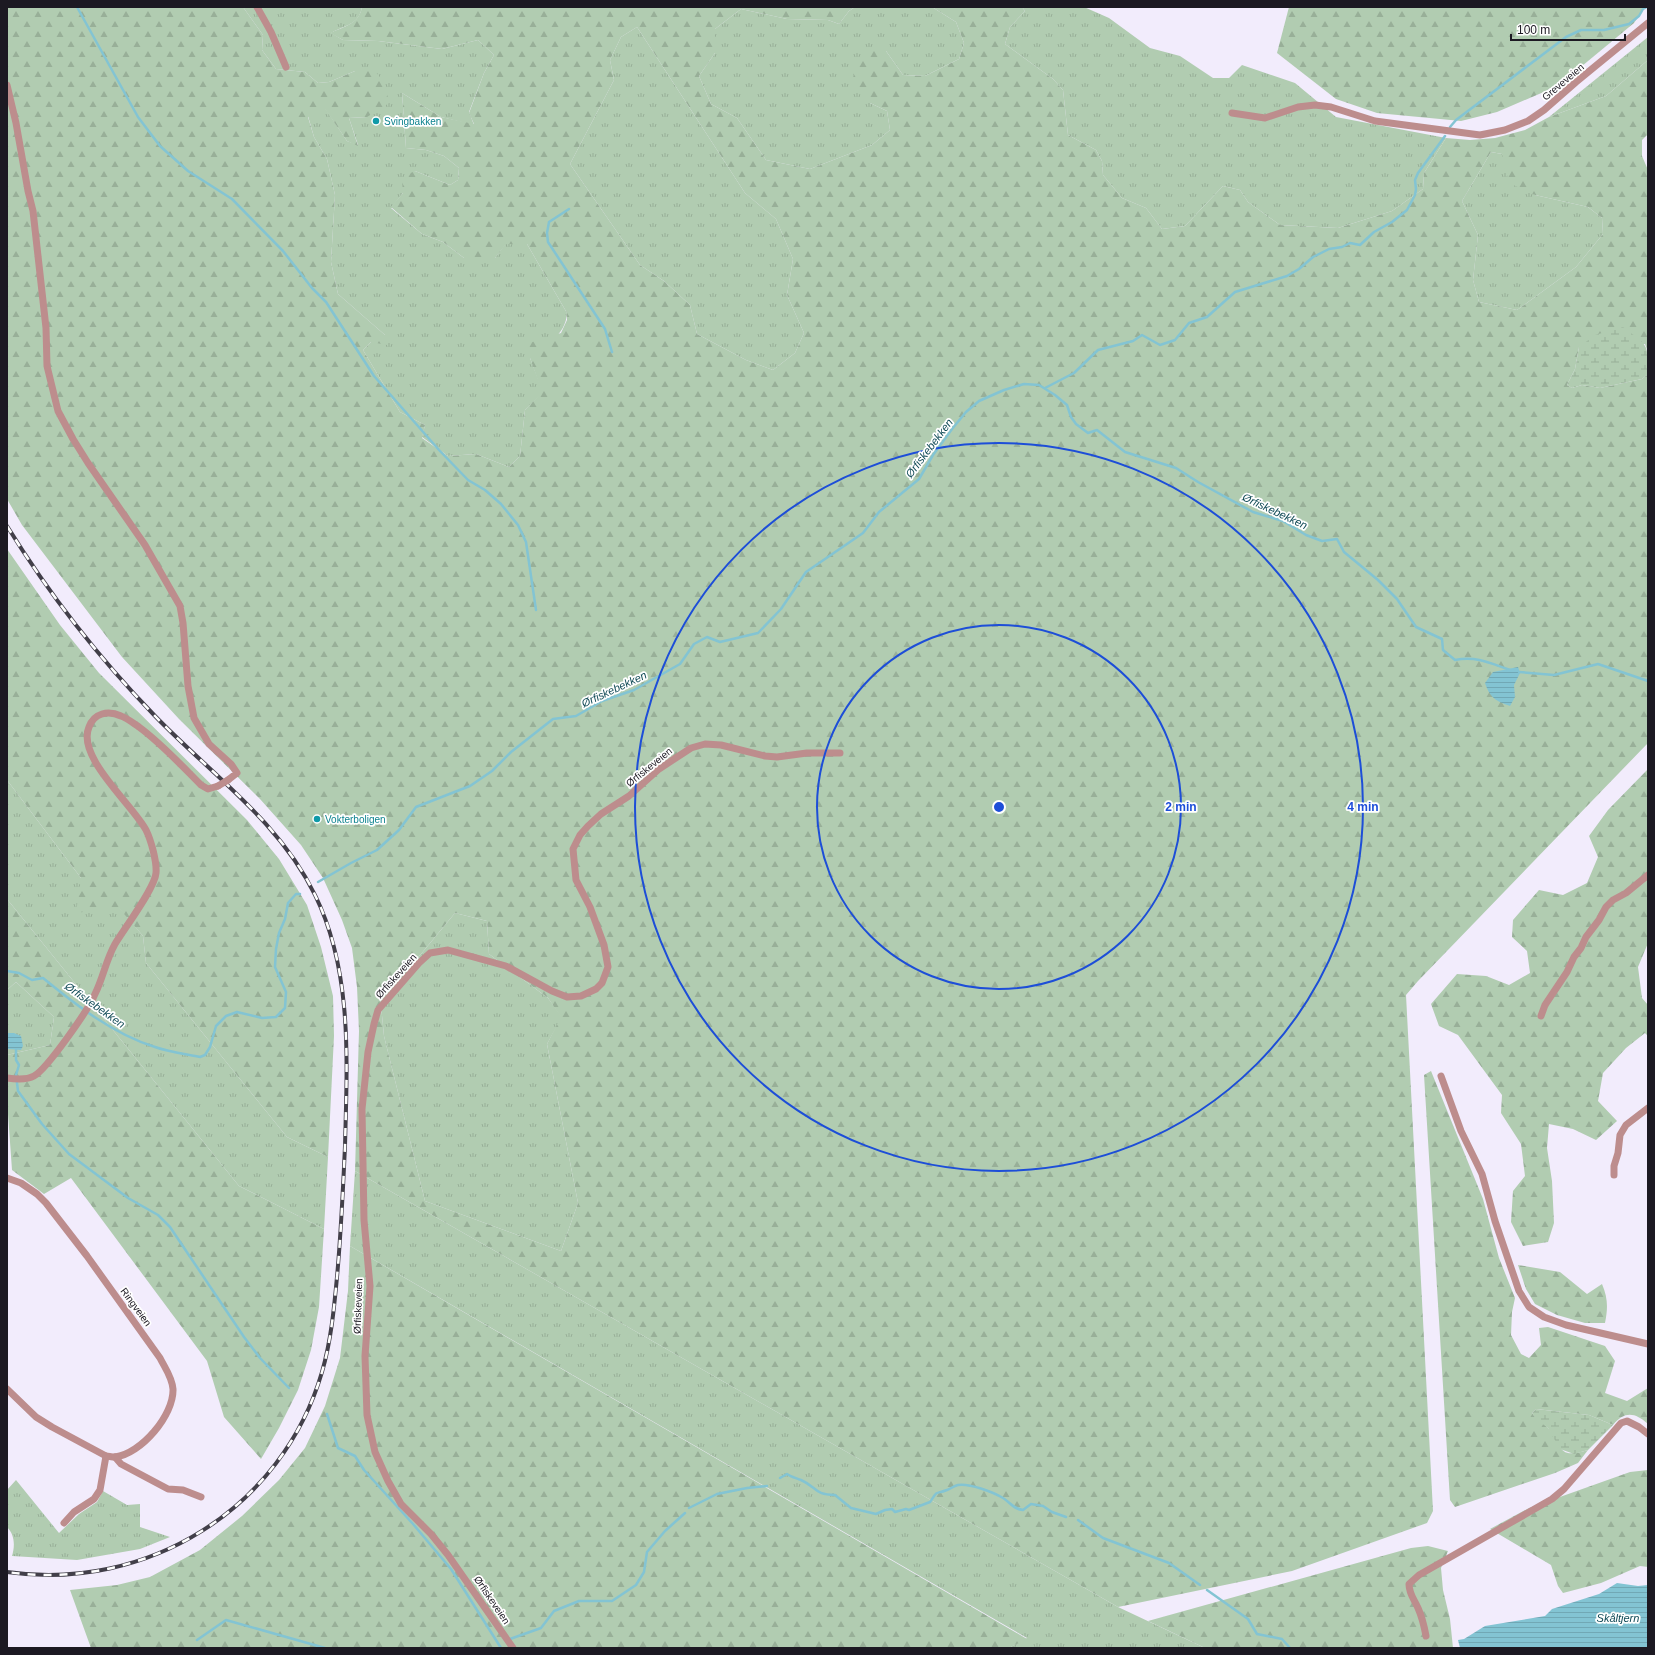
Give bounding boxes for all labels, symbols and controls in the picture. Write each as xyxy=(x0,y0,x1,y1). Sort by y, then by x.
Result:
scale bar xyxy=(1511,16,1625,42)
text: 100 m xyxy=(1517,23,1550,37)
street label: Greveveien xyxy=(1540,61,1586,103)
marker: Svingbakken xyxy=(371,116,381,126)
place label: Svingbakken xyxy=(384,116,441,127)
water label: Ørfiskebekken xyxy=(902,416,955,480)
water label: Ørfiskebekken xyxy=(1240,490,1309,531)
water label: Ørfiskebekken xyxy=(579,669,648,710)
street label: Ørfiskeveien xyxy=(624,745,674,789)
centre of rings xyxy=(992,800,1006,814)
text: 2 min xyxy=(1165,800,1197,814)
text: 4 min xyxy=(1347,800,1379,814)
marker: Vokterboligen xyxy=(312,814,322,824)
place label: Vokterboligen xyxy=(325,814,386,825)
street label: Ørfiskeveien xyxy=(373,952,419,1000)
water label: Ørfiskebekken xyxy=(62,979,127,1030)
street label: Ørfiskeveien xyxy=(352,1278,364,1334)
street label: Ringveien xyxy=(118,1286,154,1328)
street label: Ørfiskeveien xyxy=(472,1574,512,1626)
water label: Skåltjern xyxy=(1597,1612,1639,1624)

